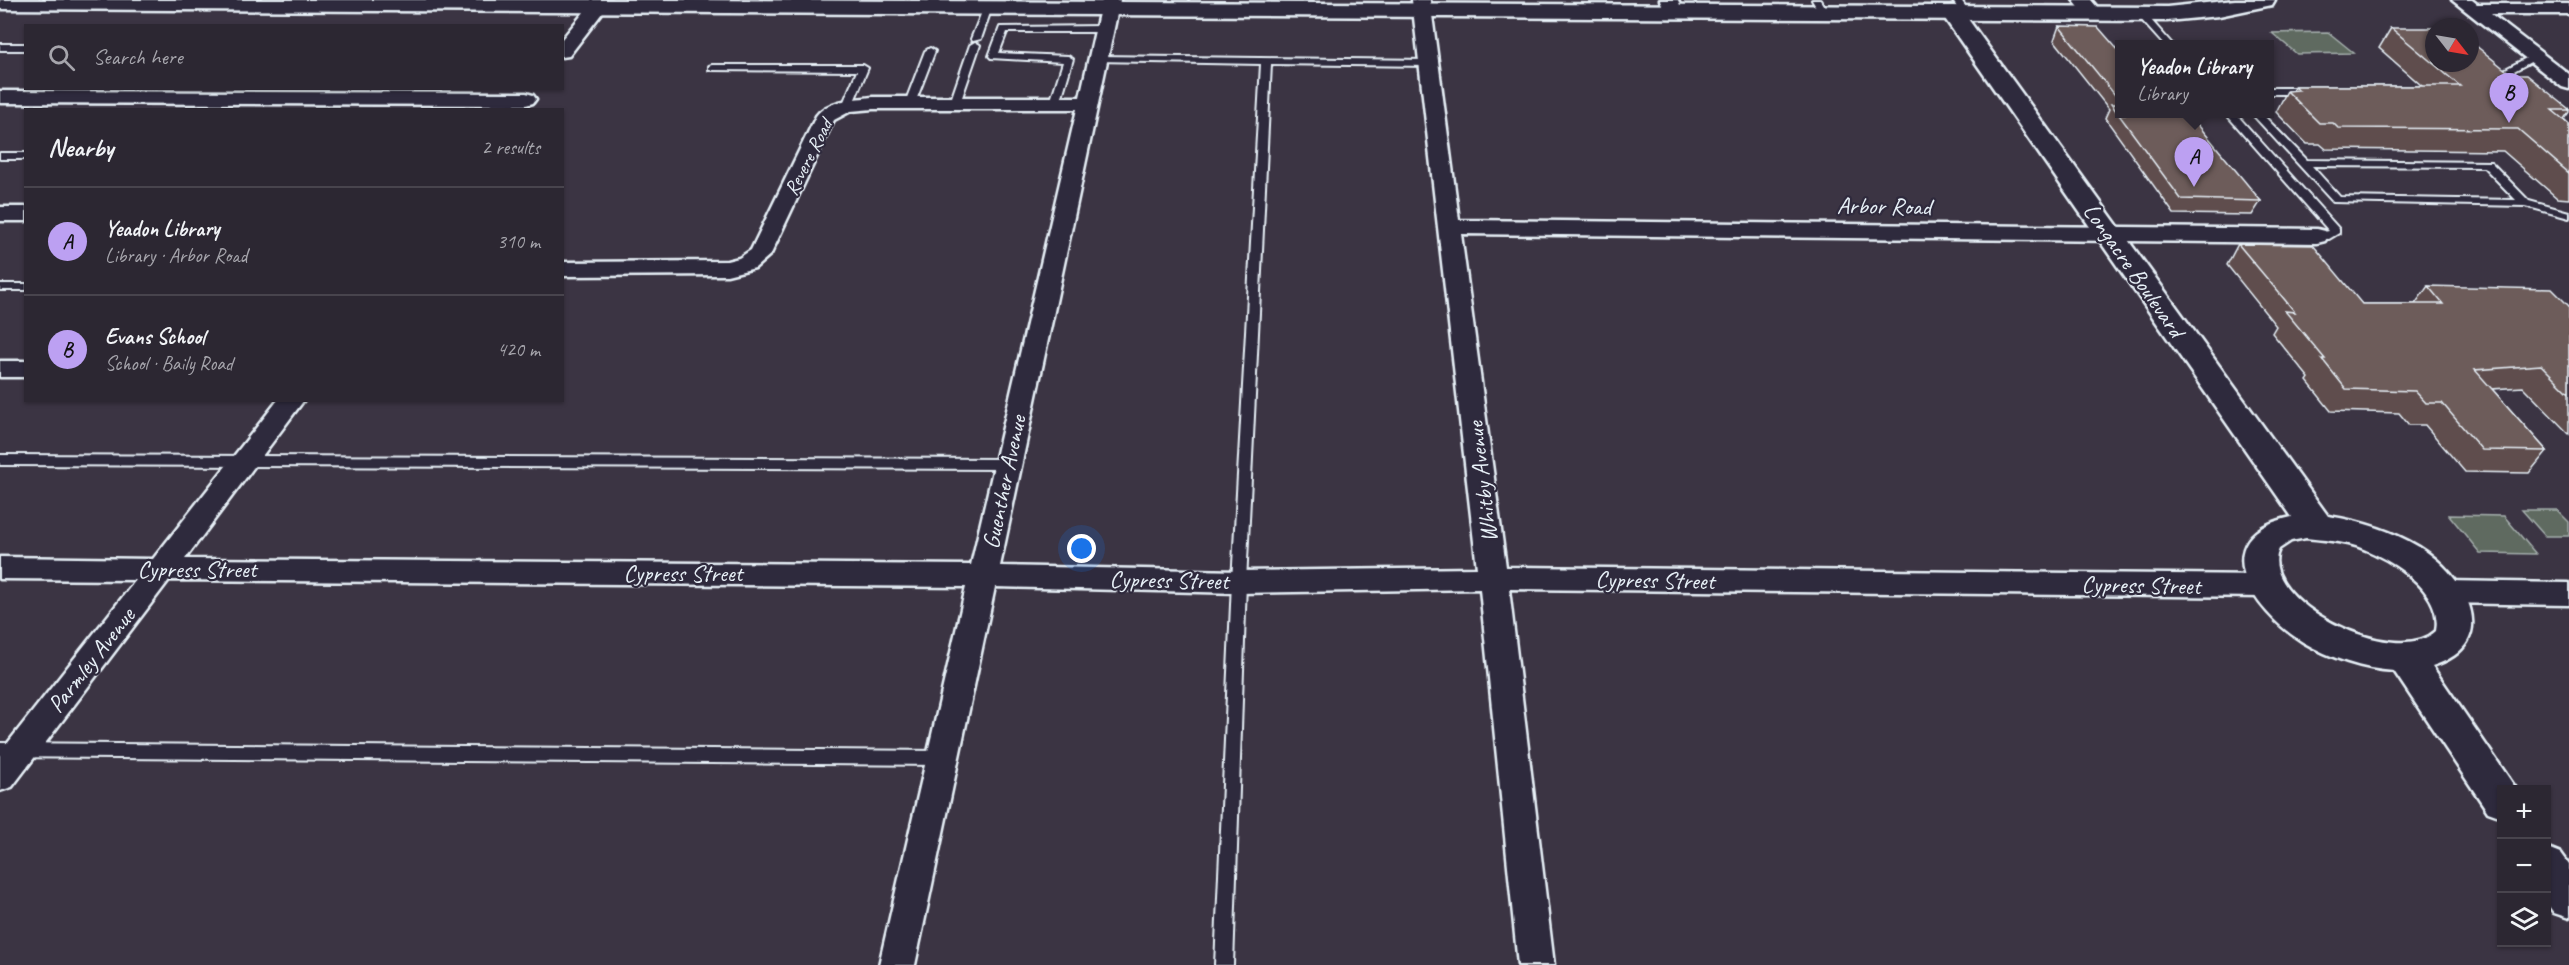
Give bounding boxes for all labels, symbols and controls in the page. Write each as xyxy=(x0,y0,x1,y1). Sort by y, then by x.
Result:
north arrow xyxy=(2425,18,2479,72)
search box xyxy=(24,24,564,90)
popup xyxy=(2115,40,2274,118)
icon: search xyxy=(45,41,78,74)
text: Search here xyxy=(93,43,183,71)
text: Yeadon Library xyxy=(2137,53,2252,81)
pin: B xyxy=(2490,74,2528,123)
text: Library xyxy=(2137,81,2188,106)
street label: Revere Road xyxy=(779,112,840,200)
text: Nearby xyxy=(48,131,113,164)
text: 2 results xyxy=(481,135,540,160)
pin: A xyxy=(2174,138,2214,187)
street label: Arbor Road xyxy=(1837,190,1935,222)
street label: Longacre Boulevard xyxy=(2077,197,2193,346)
text: Yeadon Library xyxy=(105,215,219,243)
text: A xyxy=(62,229,73,254)
text: 310 m xyxy=(497,229,540,254)
text: Library · Arbor Road xyxy=(105,243,247,268)
text: Evans School xyxy=(105,323,205,351)
text: B xyxy=(62,337,73,362)
text: 420 m xyxy=(497,337,540,362)
text: School · Baily Road xyxy=(105,351,233,376)
street label: Guenther Avenue xyxy=(975,410,1033,551)
street label: Whitby Avenue xyxy=(1459,418,1504,544)
your location xyxy=(1067,534,1096,563)
street label: Cypress Street xyxy=(138,554,259,584)
street label: Cypress Street xyxy=(624,558,745,588)
street label: Cypress Street xyxy=(1109,564,1231,596)
street label: Cypress Street xyxy=(1595,564,1717,596)
street label: Cypress Street xyxy=(2081,569,2203,601)
street label: Parmley Avenue xyxy=(41,600,143,719)
map controls xyxy=(2497,785,2551,947)
button: + xyxy=(2497,785,2551,839)
button: − xyxy=(2497,839,2551,893)
button: layers xyxy=(2497,893,2551,947)

